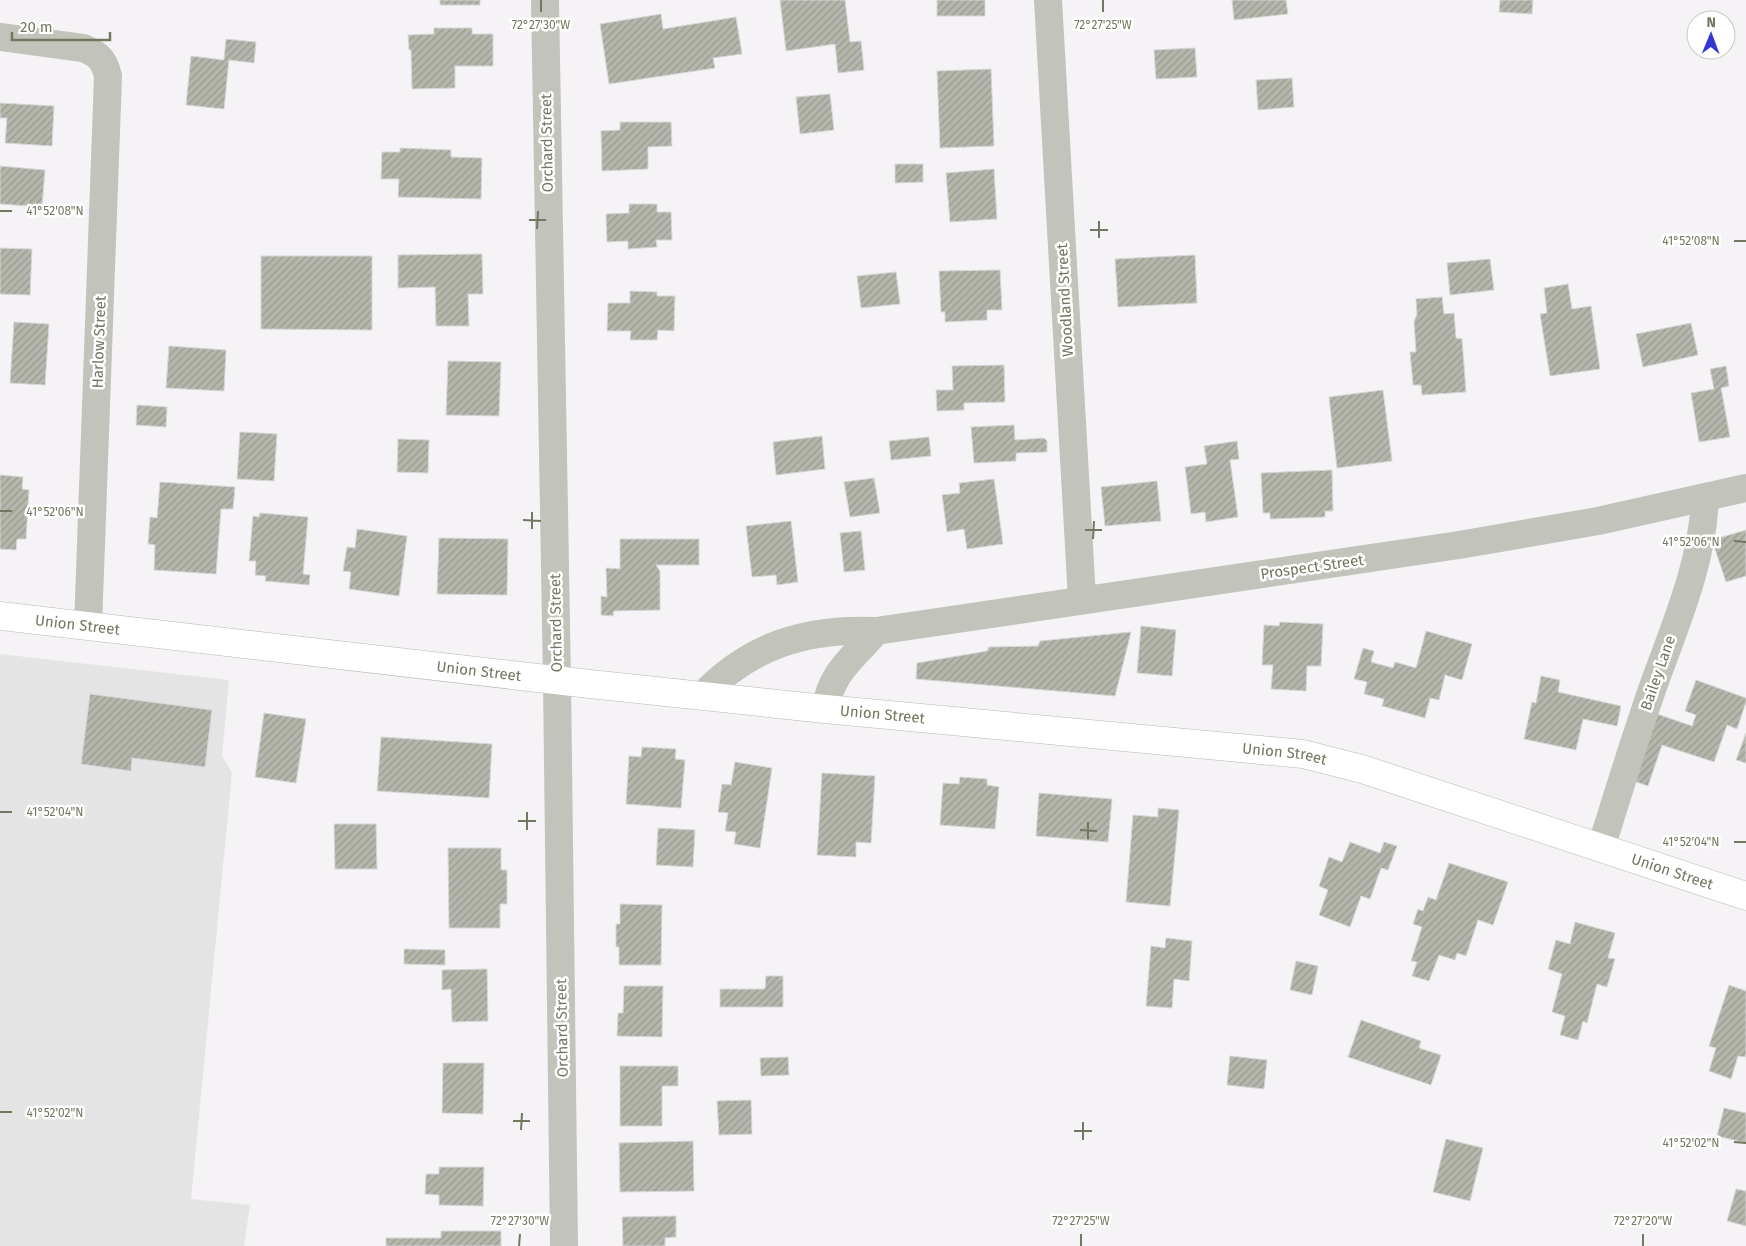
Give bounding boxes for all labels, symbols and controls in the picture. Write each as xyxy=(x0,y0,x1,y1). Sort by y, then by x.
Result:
scale bar xyxy=(12,10,110,42)
north arrow xyxy=(1686,10,1736,60)
text: N xyxy=(1706,14,1716,31)
text: 20 m xyxy=(20,18,53,36)
text: 72°27'30"W xyxy=(512,18,570,32)
text: 72°27'25"W xyxy=(1074,18,1132,32)
street label: Orchard Street xyxy=(537,93,557,193)
text: 41°52'08"N xyxy=(26,204,84,218)
text: 41°52'08"N xyxy=(1662,234,1720,248)
street label: Woodland Street xyxy=(1053,242,1077,357)
street label: Harlow Street xyxy=(88,295,110,389)
text: 41°52'06"N xyxy=(26,505,84,519)
text: 41°52'06"N xyxy=(1662,535,1720,549)
street label: Prospect Street xyxy=(1259,551,1365,583)
street label: Orchard Street xyxy=(546,573,566,673)
street label: Union Street xyxy=(34,611,121,639)
street label: Bailey Lane xyxy=(1637,633,1679,713)
street label: Union Street xyxy=(435,657,523,685)
street label: Union Street xyxy=(839,701,926,727)
street label: Union Street xyxy=(1241,739,1329,769)
text: 41°52'04"N xyxy=(27,805,83,819)
text: 41°52'04"N xyxy=(1663,835,1719,849)
street label: Union Street xyxy=(1629,850,1716,894)
street label: Orchard Street xyxy=(552,978,572,1078)
text: 41°52'02"N xyxy=(27,1106,83,1120)
text: 41°52'02"N xyxy=(1663,1136,1719,1150)
text: 72°27'30"W xyxy=(491,1214,549,1228)
text: 72°27'25"W xyxy=(1052,1214,1110,1228)
text: 72°27'20"W xyxy=(1614,1214,1672,1228)

